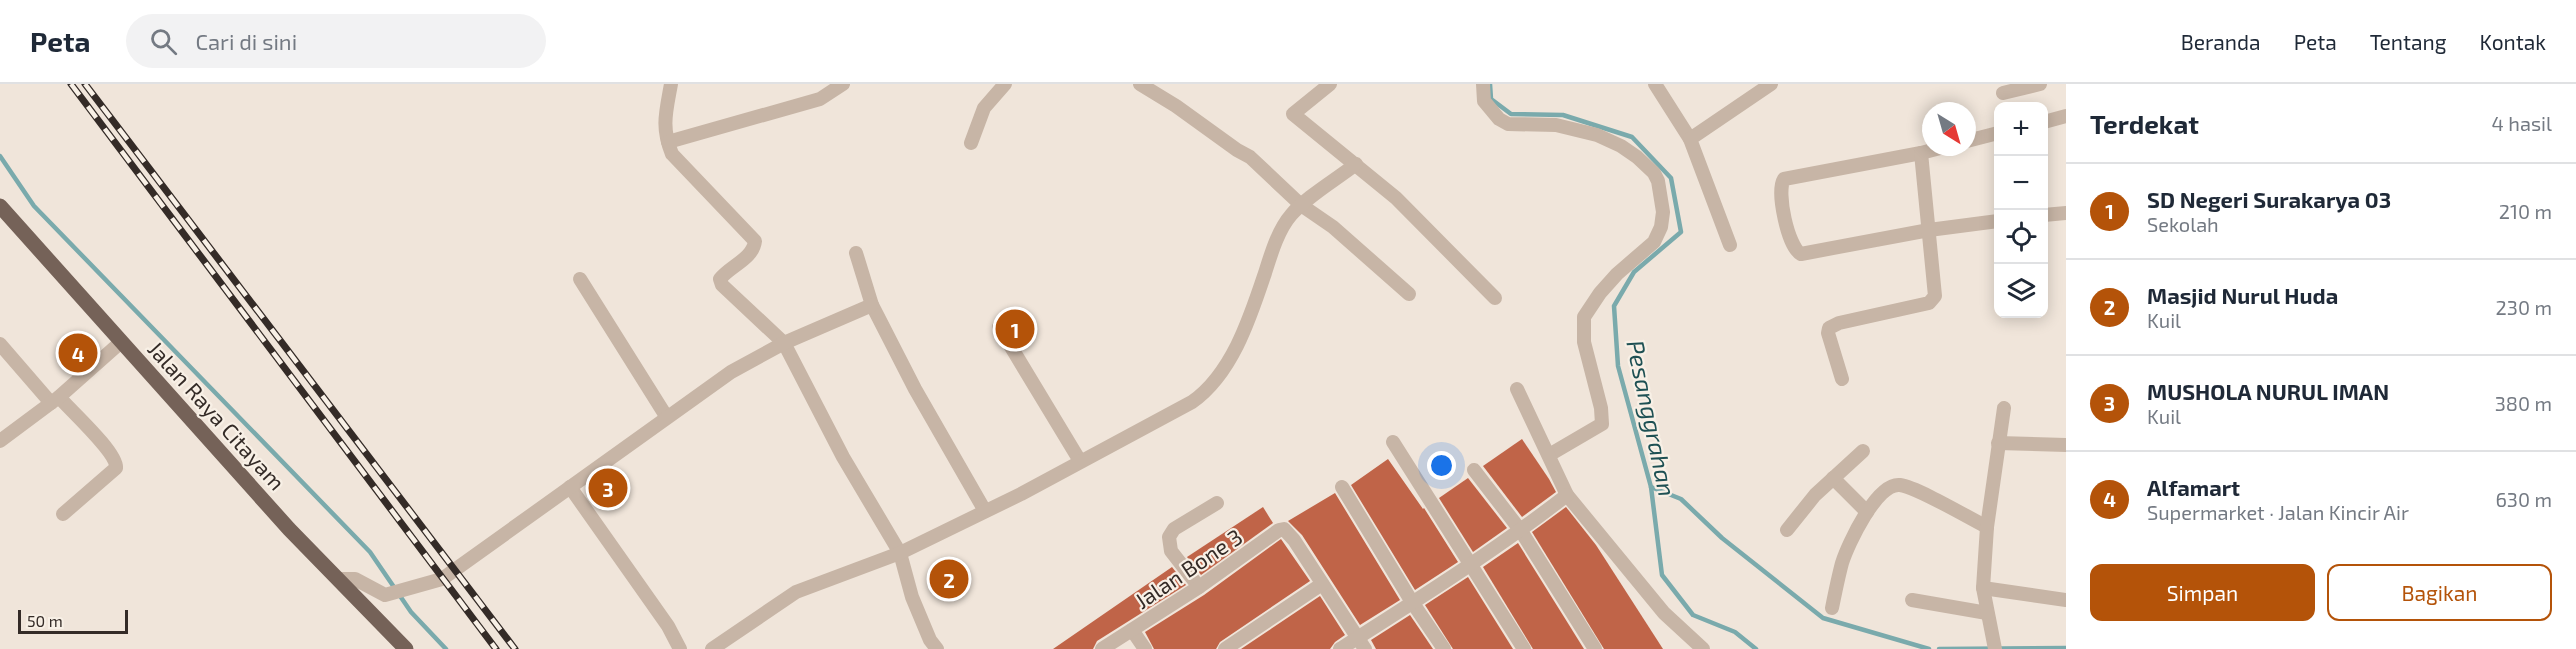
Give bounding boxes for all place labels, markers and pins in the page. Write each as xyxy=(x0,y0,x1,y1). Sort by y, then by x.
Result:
pin: 1 xyxy=(996,306,1034,352)
pin: 4 xyxy=(58,330,98,376)
pin: 3 xyxy=(588,466,628,510)
pin: 2 xyxy=(930,556,968,602)

